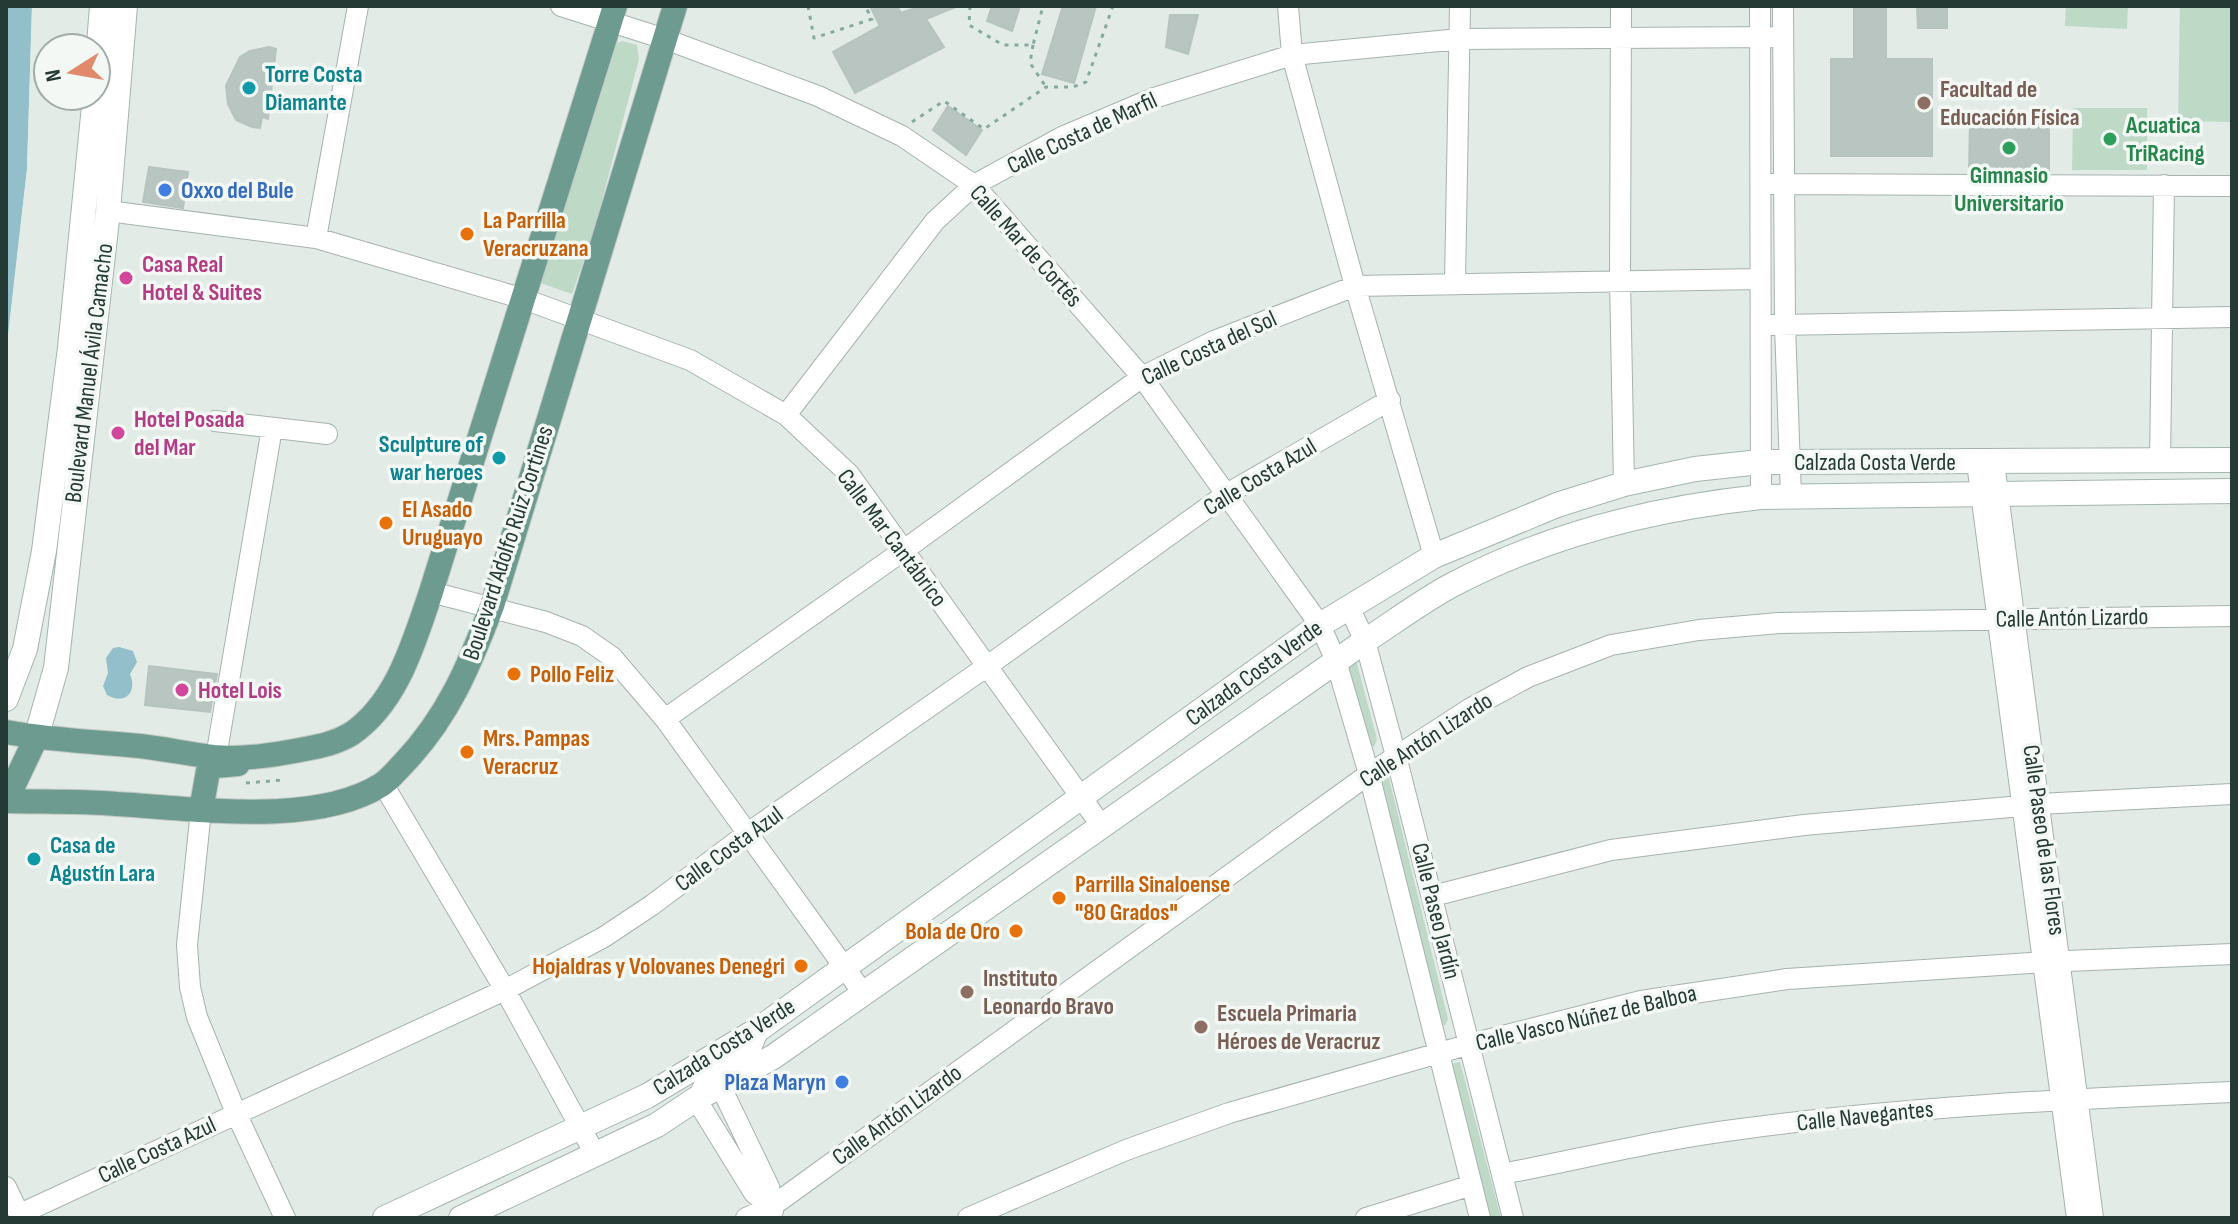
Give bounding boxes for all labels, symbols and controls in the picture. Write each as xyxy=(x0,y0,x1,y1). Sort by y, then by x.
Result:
north arrow xyxy=(32,32,112,112)
place label: Torre Costa Diamante xyxy=(265,60,363,117)
text: N xyxy=(39,67,68,84)
place label: Facultad de Educación Física xyxy=(1940,75,2080,132)
marker: Torre Costa Diamante xyxy=(240,79,258,97)
street label: Calle Costa de Marfil xyxy=(1002,86,1162,180)
marker: Facultad de Educación Física xyxy=(1915,94,1933,112)
place label: Acuatica TriRacing xyxy=(2125,111,2205,168)
marker: Acuatica TriRacing xyxy=(2101,130,2119,148)
marker: Gimnasio Universitario xyxy=(2000,139,2018,157)
place label: Gimnasio Universitario xyxy=(1954,161,2064,218)
place label: Oxxo del Bule xyxy=(181,176,294,205)
street label: Calle Mar de Cortés xyxy=(964,179,1088,313)
marker: Oxxo del Bule xyxy=(156,181,174,199)
place label: La Parrilla Veracruzana xyxy=(483,206,589,263)
marker: La Parrilla Veracruzana xyxy=(458,225,476,243)
street label: Boulevard Manuel Ávila Camacho xyxy=(59,242,119,504)
place label: Casa Real Hotel & Suites xyxy=(142,250,262,307)
marker: Casa Real Hotel & Suites xyxy=(117,269,135,287)
street label: Calle Costa del Sol xyxy=(1137,304,1281,392)
place label: Hotel Posada del Mar xyxy=(134,405,245,462)
street label: Boulevard Adolfo Ruiz Cortines xyxy=(456,422,560,664)
marker: Hotel Posada del Mar xyxy=(109,424,127,442)
place label: Sculpture of war heroes xyxy=(379,430,483,487)
street label: Calle Costa Azul xyxy=(1198,432,1322,522)
street label: Calzada Costa Verde xyxy=(1794,448,1956,477)
marker: Sculpture of war heroes xyxy=(490,449,508,467)
street label: Calle Mar Cantábrico xyxy=(831,463,953,613)
place label: El Asado Uruguayo xyxy=(402,495,483,552)
marker: El Asado Uruguayo xyxy=(377,514,395,532)
street label: Calle Antón Lizardo xyxy=(1995,602,2149,634)
street label: Calzada Costa Verde xyxy=(1180,614,1328,732)
place label: Pollo Feliz xyxy=(530,660,614,689)
marker: Pollo Feliz xyxy=(505,665,523,683)
place label: Hotel Lois xyxy=(198,676,282,705)
marker: Hotel Lois xyxy=(173,681,191,699)
street label: Calle Antón Lizardo xyxy=(1354,686,1498,794)
place label: Mrs. Pampas Veracruz xyxy=(483,724,590,781)
marker: Mrs. Pampas Veracruz xyxy=(458,743,476,761)
street label: Calle Paseo de las Flores xyxy=(2016,743,2072,937)
street label: Calle Costa Azul xyxy=(669,800,789,898)
place label: Casa de Agustín Lara xyxy=(49,831,155,888)
street label: Calle Paseo Jardín xyxy=(1405,840,1467,982)
marker: Casa de Agustín Lara xyxy=(25,850,43,868)
place label: Parrilla Sinaloense "80 Grados" xyxy=(1075,870,1230,927)
marker: Parrilla Sinaloense "80 Grados" xyxy=(1050,889,1068,907)
place label: Bola de Oro xyxy=(905,917,1000,946)
marker: Bola de Oro xyxy=(1007,922,1025,940)
place label: Hojaldras y Volovanes Denegri xyxy=(532,952,785,981)
marker: Hojaldras y Volovanes Denegri xyxy=(792,957,810,975)
place label: Instituto Leonardo Bravo xyxy=(983,964,1114,1021)
street label: Calle Vasco Núñez de Balboa xyxy=(1473,978,1699,1058)
marker: Instituto Leonardo Bravo xyxy=(958,983,976,1001)
street label: Calzada Costa Verde xyxy=(648,992,800,1102)
place label: Escuela Primaria Héroes de Veracruz xyxy=(1217,999,1381,1056)
marker: Escuela Primaria Héroes de Veracruz xyxy=(1192,1018,1210,1036)
street label: Calle Antón Lizardo xyxy=(827,1058,967,1172)
place label: Plaza Maryn xyxy=(724,1068,826,1097)
marker: Plaza Maryn xyxy=(833,1073,851,1091)
street label: Calle Navegantes xyxy=(1795,1094,1935,1138)
street label: Calle Costa Azul xyxy=(93,1110,221,1190)

